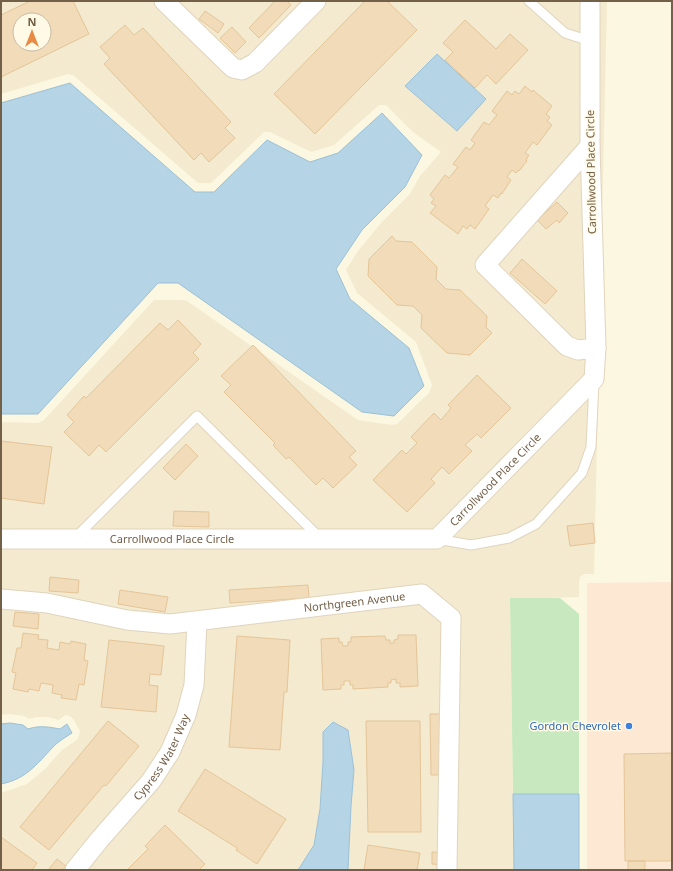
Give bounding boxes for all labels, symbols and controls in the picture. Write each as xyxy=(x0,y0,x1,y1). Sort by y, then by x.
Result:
north arrow xyxy=(12,12,52,52)
text: N xyxy=(28,14,36,29)
street label: Carrollwood Place Circle xyxy=(582,110,599,234)
street label: Carrollwood Place Circle xyxy=(446,430,544,529)
street label: Carrollwood Place Circle xyxy=(110,531,234,546)
street label: Northgreen Avenue xyxy=(303,588,406,615)
street label: Cypress Water Way xyxy=(129,711,193,803)
place label: Gordon Chevrolet xyxy=(530,718,621,733)
marker: Gordon Chevrolet xyxy=(624,721,634,731)

